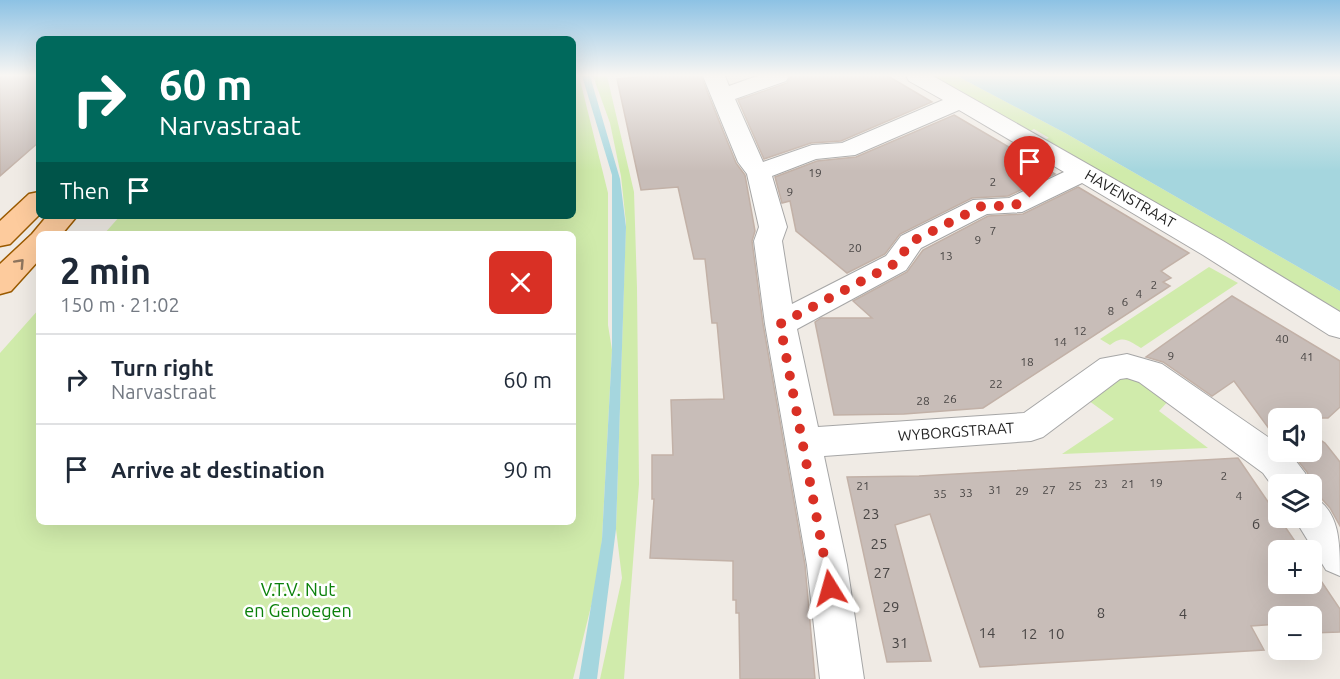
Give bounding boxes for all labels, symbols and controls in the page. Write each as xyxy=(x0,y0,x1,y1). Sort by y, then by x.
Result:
icon: right xyxy=(60,60,138,138)
text: 60 m xyxy=(159,61,253,108)
text: Narvastraat xyxy=(159,110,301,140)
pin xyxy=(1004,136,1055,198)
icon: arrive xyxy=(1013,145,1046,178)
house number: 19 xyxy=(808,166,822,179)
street label: HAVENSTRAAT xyxy=(1082,166,1179,232)
icon: arrive xyxy=(122,174,155,207)
house number: 2 xyxy=(990,175,996,188)
text: Then xyxy=(60,178,110,203)
house number: 9 xyxy=(787,185,793,198)
house number: 7 xyxy=(990,224,996,237)
house number: 9 xyxy=(975,233,981,246)
house number: 20 xyxy=(848,241,862,254)
house number: 13 xyxy=(939,249,953,262)
text: 2 min xyxy=(60,250,151,291)
button: close xyxy=(489,251,552,314)
one-way arrow xyxy=(12,259,23,270)
house number: 2 xyxy=(1151,278,1157,291)
house number: 4 xyxy=(1136,287,1143,300)
text: 150 m · 21:02 xyxy=(60,293,180,316)
house number: 6 xyxy=(1122,295,1129,308)
house number: 8 xyxy=(1108,304,1115,317)
house number: 12 xyxy=(1073,324,1087,337)
house number: 40 xyxy=(1275,332,1289,345)
house number: 14 xyxy=(1053,335,1067,348)
house number: 9 xyxy=(1168,349,1174,362)
house number: 41 xyxy=(1300,350,1314,363)
text: Turn right xyxy=(111,355,213,380)
house number: 18 xyxy=(1020,355,1034,368)
icon: right xyxy=(60,363,93,396)
text: 60 m xyxy=(503,367,552,392)
house number: 22 xyxy=(989,377,1003,390)
text: Narvastraat xyxy=(111,380,216,403)
house number: 26 xyxy=(943,392,957,405)
house number: 28 xyxy=(916,394,930,407)
map controls xyxy=(1268,408,1322,660)
button: sound xyxy=(1268,408,1322,462)
street label: WYBORGSTRAAT xyxy=(897,419,1015,444)
icon: arrive xyxy=(60,453,93,486)
text: Arrive at destination xyxy=(111,457,325,482)
text: 90 m xyxy=(503,457,552,482)
house number: 2 xyxy=(1221,469,1227,482)
button: layers xyxy=(1268,474,1322,528)
house number: 19 xyxy=(1149,476,1163,489)
house number: 23 xyxy=(1094,477,1108,490)
house number: 21 xyxy=(1121,477,1135,490)
house number: 21 xyxy=(856,479,870,492)
house number: 25 xyxy=(1068,479,1082,492)
house number: 31 xyxy=(988,483,1002,496)
house number: 27 xyxy=(1042,483,1056,496)
house number: 29 xyxy=(1015,484,1029,497)
house number: 33 xyxy=(959,486,973,499)
house number: 35 xyxy=(933,487,947,500)
house number: 4 xyxy=(1236,489,1243,502)
house number: 23 xyxy=(863,505,879,522)
house number: 6 xyxy=(1252,515,1260,532)
house number: 25 xyxy=(871,535,887,552)
button: + xyxy=(1268,540,1322,594)
position arrow xyxy=(798,556,862,620)
house number: 27 xyxy=(874,564,890,581)
park label: V.T.V. Nut en Genoegen xyxy=(244,579,352,620)
house number: 29 xyxy=(883,598,899,615)
house number: 8 xyxy=(1097,604,1105,621)
house number: 4 xyxy=(1179,605,1187,622)
button: − xyxy=(1268,606,1322,660)
house number: 14 xyxy=(979,624,995,641)
house number: 12 xyxy=(1021,625,1037,642)
house number: 10 xyxy=(1048,625,1064,642)
house number: 31 xyxy=(892,634,908,651)

